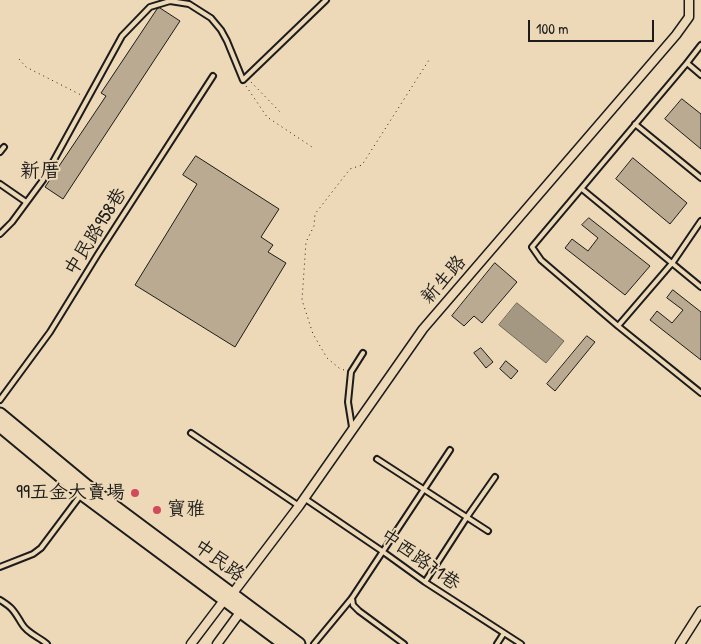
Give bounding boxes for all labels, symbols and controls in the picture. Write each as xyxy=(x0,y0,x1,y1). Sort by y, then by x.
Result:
scale bar xyxy=(531,10,657,42)
text: 100 m xyxy=(536,18,569,39)
district label: 新厝 xyxy=(20,160,60,184)
street label: 中民路958巷 xyxy=(60,184,132,280)
street label: 新生路 xyxy=(417,251,471,309)
place label: 99五金大賣場 xyxy=(16,482,125,504)
marker: 99五金大賣場 xyxy=(129,487,141,499)
place label: 寶雅 xyxy=(167,499,205,521)
marker: 寶雅 xyxy=(151,504,163,516)
street label: 中西路71巷 xyxy=(376,524,464,596)
street label: 中民路 xyxy=(189,535,249,587)

